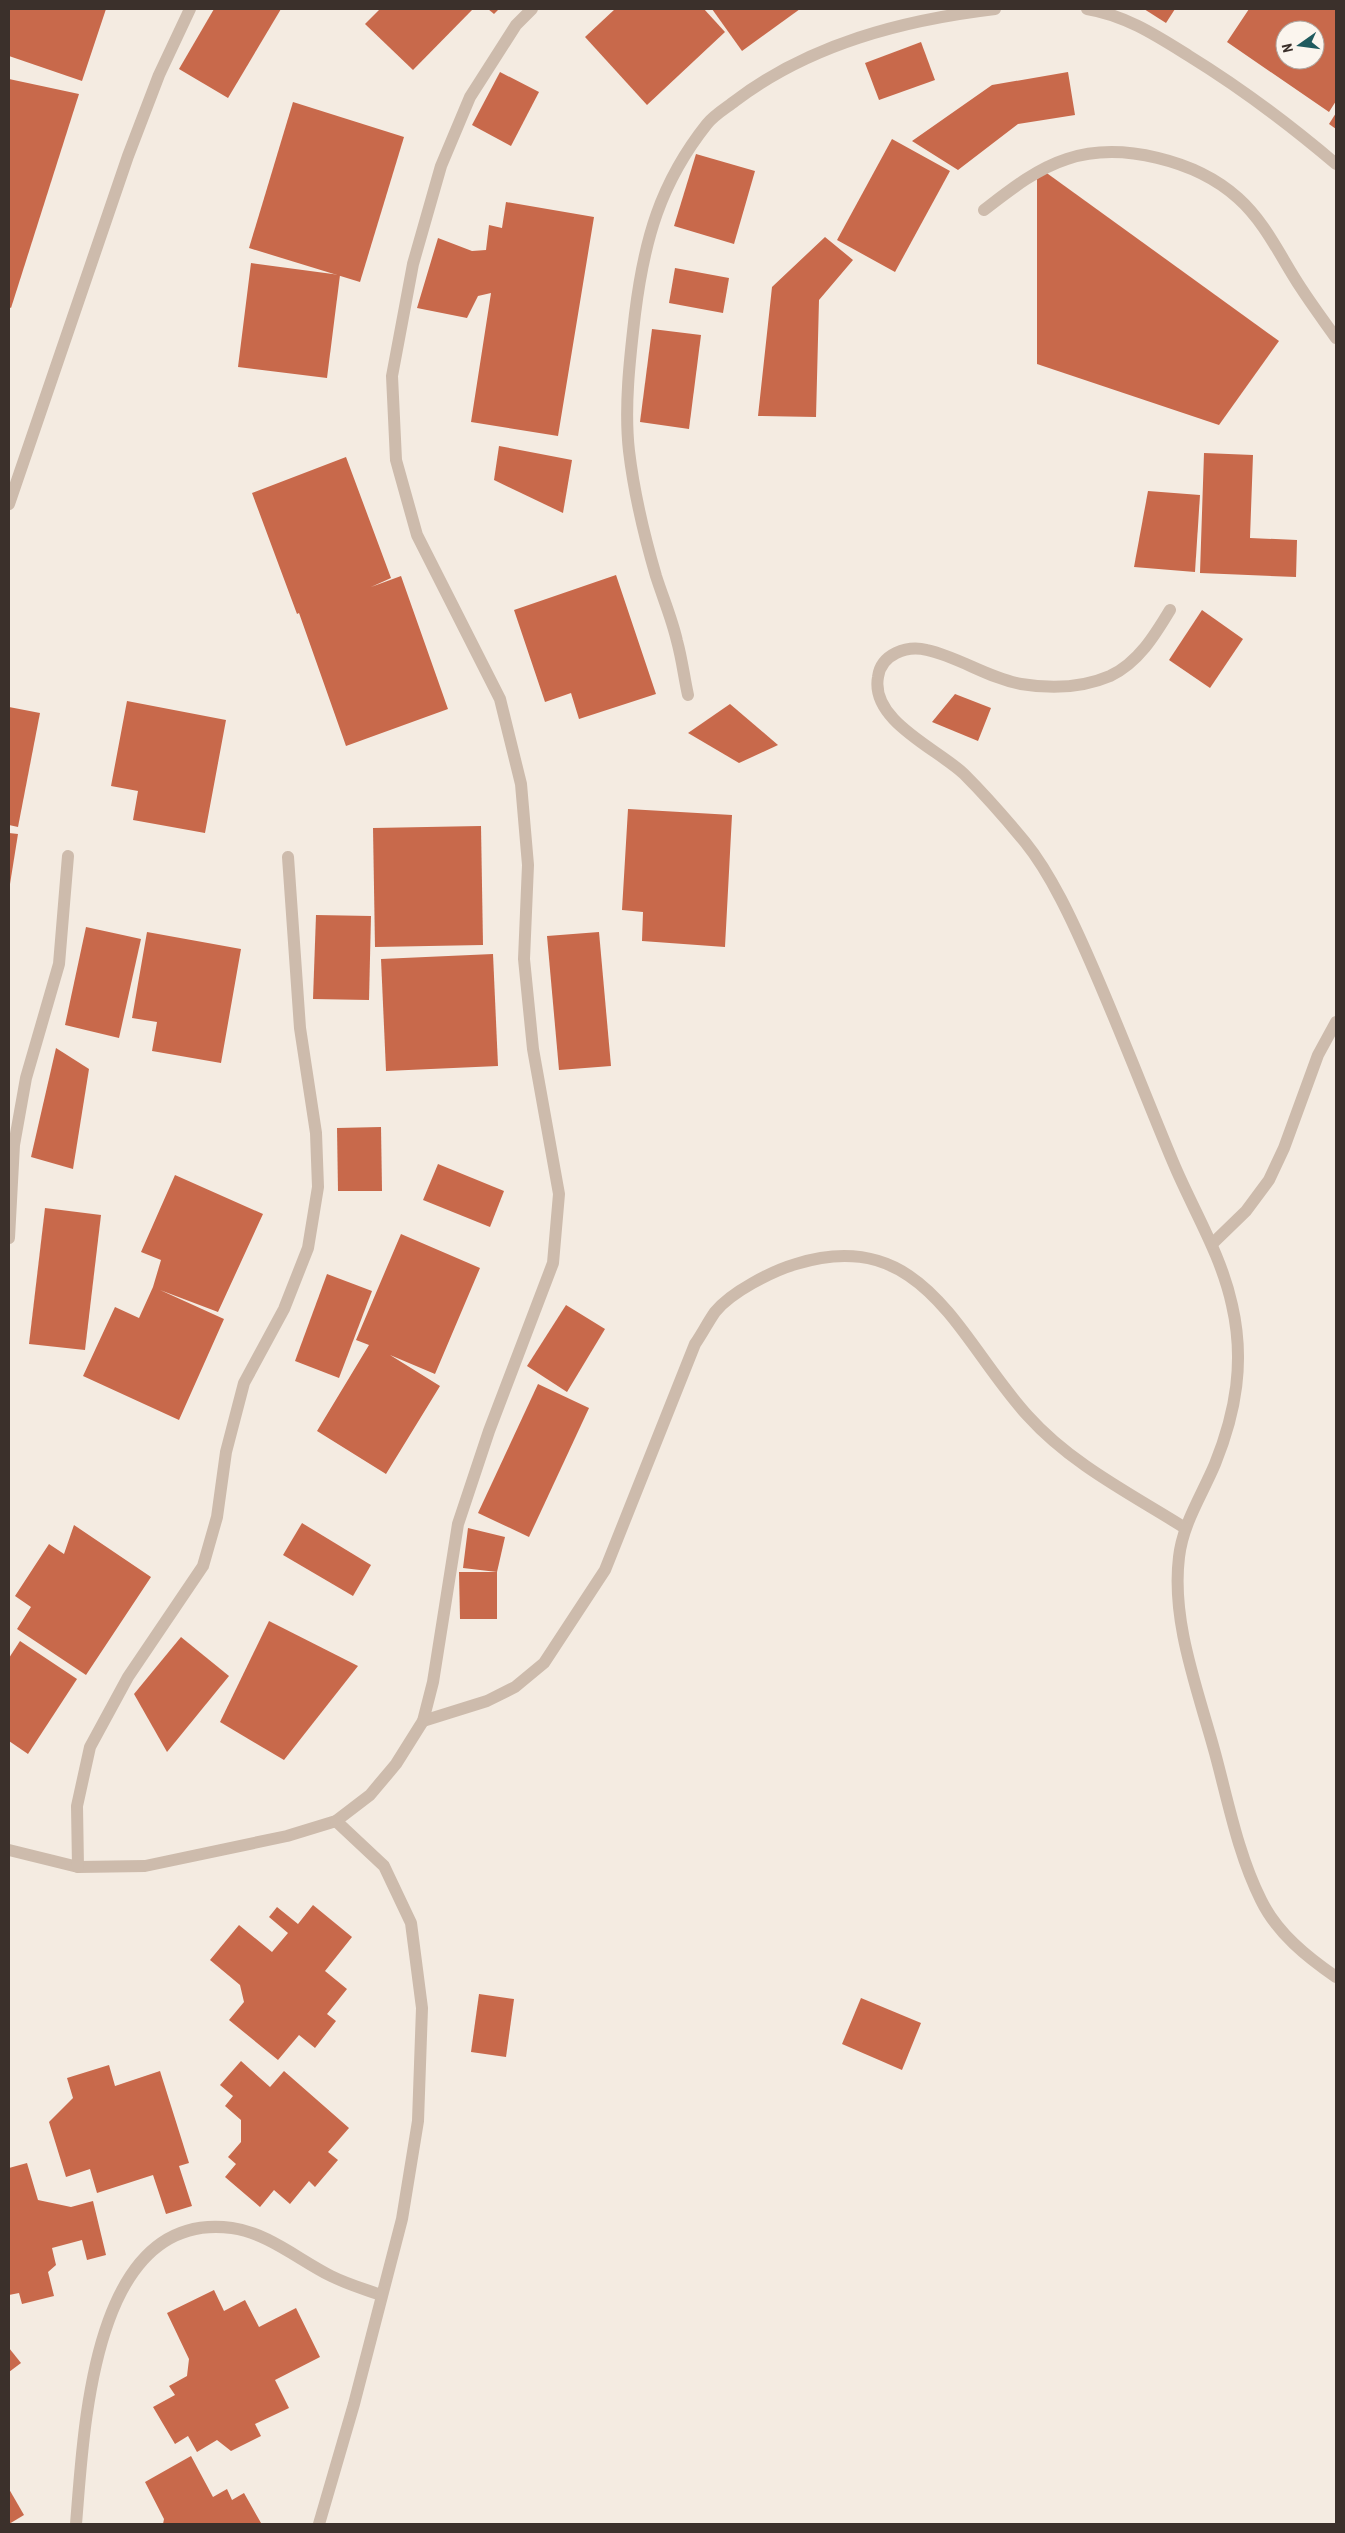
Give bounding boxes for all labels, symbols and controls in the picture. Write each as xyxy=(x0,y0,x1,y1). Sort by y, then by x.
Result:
north arrow xyxy=(1275,20,1325,70)
text: N xyxy=(1279,42,1296,54)

